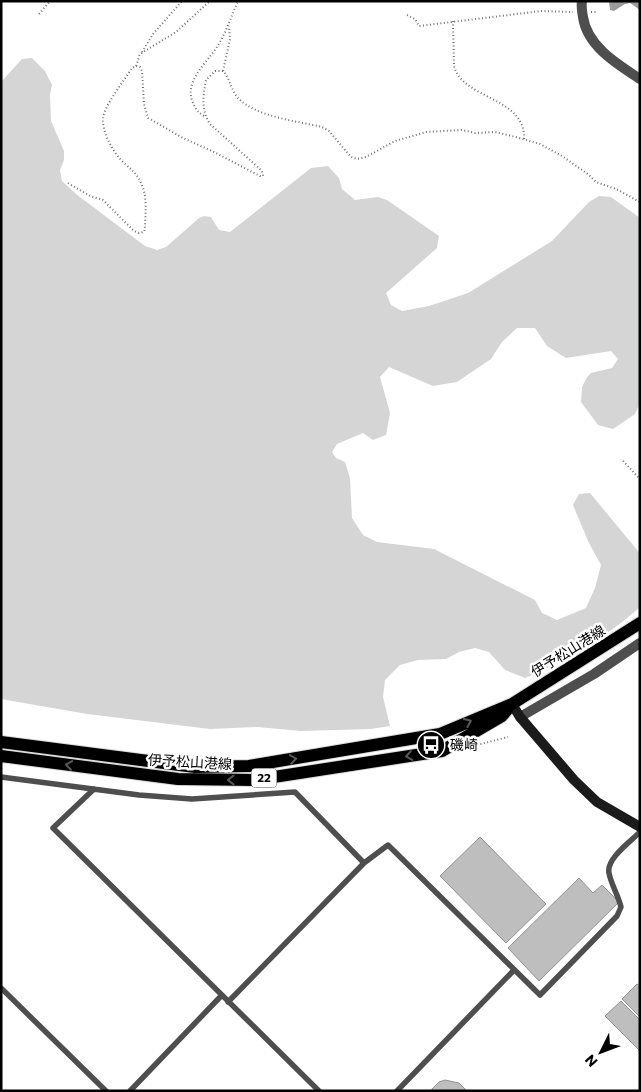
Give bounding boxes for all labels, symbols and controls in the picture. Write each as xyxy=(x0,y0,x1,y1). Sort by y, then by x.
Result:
street label: 伊予松山港線 xyxy=(528,621,608,680)
one-way arrow xyxy=(463,718,472,729)
bus stop icon: 磯崎 xyxy=(416,730,446,760)
place label: 磯崎 xyxy=(450,736,478,753)
one-way arrow xyxy=(404,750,412,761)
street label: 伊予松山港線 xyxy=(148,751,232,772)
one-way arrow xyxy=(289,754,297,765)
one-way arrow xyxy=(65,760,73,771)
road number: 22 xyxy=(252,768,276,788)
one-way arrow xyxy=(226,775,234,785)
north arrow xyxy=(576,1027,626,1077)
text: N xyxy=(581,1051,601,1071)

